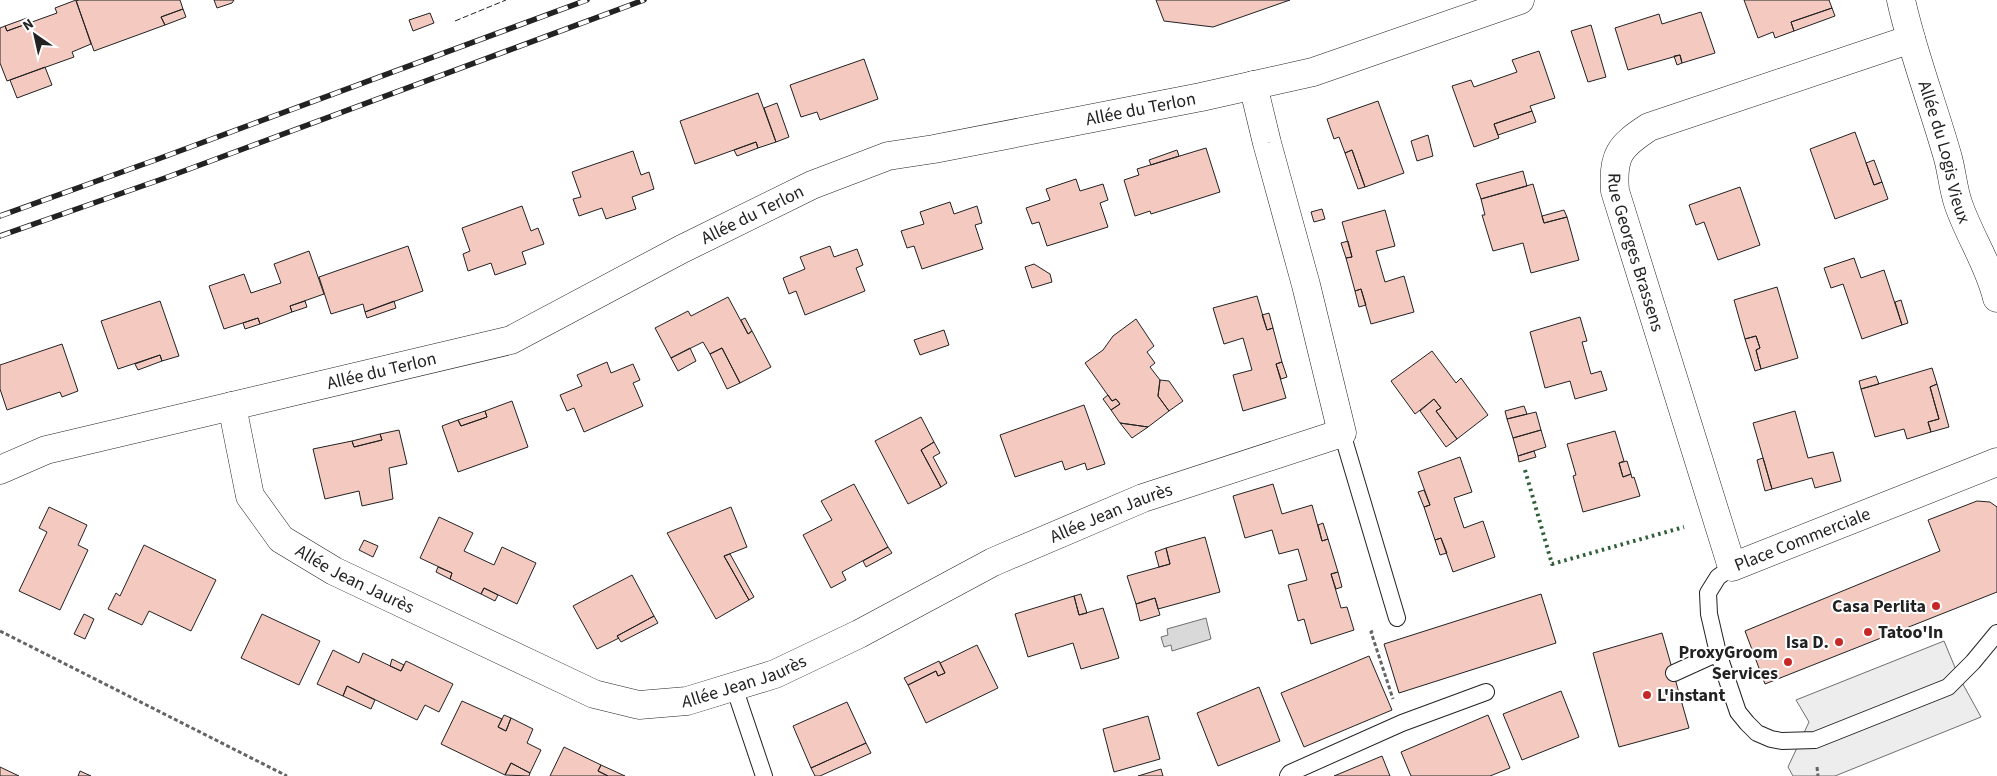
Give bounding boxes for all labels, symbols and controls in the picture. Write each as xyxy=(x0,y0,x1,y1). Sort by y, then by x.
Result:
north arrow xyxy=(10,10,60,60)
text: N xyxy=(19,14,38,36)
street label: Allée du Logis Vieux xyxy=(1912,77,1977,227)
street label: Allée du Terlon xyxy=(1083,86,1198,132)
street label: Rue Georges Brassens xyxy=(1602,173,1670,335)
street label: Allée du Terlon xyxy=(697,179,808,250)
street label: Allée du Terlon xyxy=(324,346,439,396)
street label: Allée Jean Jaurès xyxy=(1046,477,1175,549)
street label: Place Commerciale xyxy=(1730,501,1874,577)
street label: Allée Jean Jaurès xyxy=(291,538,418,620)
place label: Casa Perlita xyxy=(1832,594,1926,619)
marker: Casa Perlita xyxy=(1930,600,1942,612)
place label: Tatoo'In xyxy=(1878,620,1943,645)
marker: Tatoo'In xyxy=(1862,626,1874,638)
place label: Isa D. xyxy=(1786,630,1829,655)
marker: Isa D. xyxy=(1833,636,1845,648)
place label: ProxyGroom Services xyxy=(1679,640,1778,686)
street label: Allée Jean Jaurès xyxy=(681,648,810,714)
marker: ProxyGroom Services xyxy=(1782,656,1794,668)
place label: L'instant xyxy=(1657,683,1725,708)
marker: L'instant xyxy=(1641,689,1653,701)

